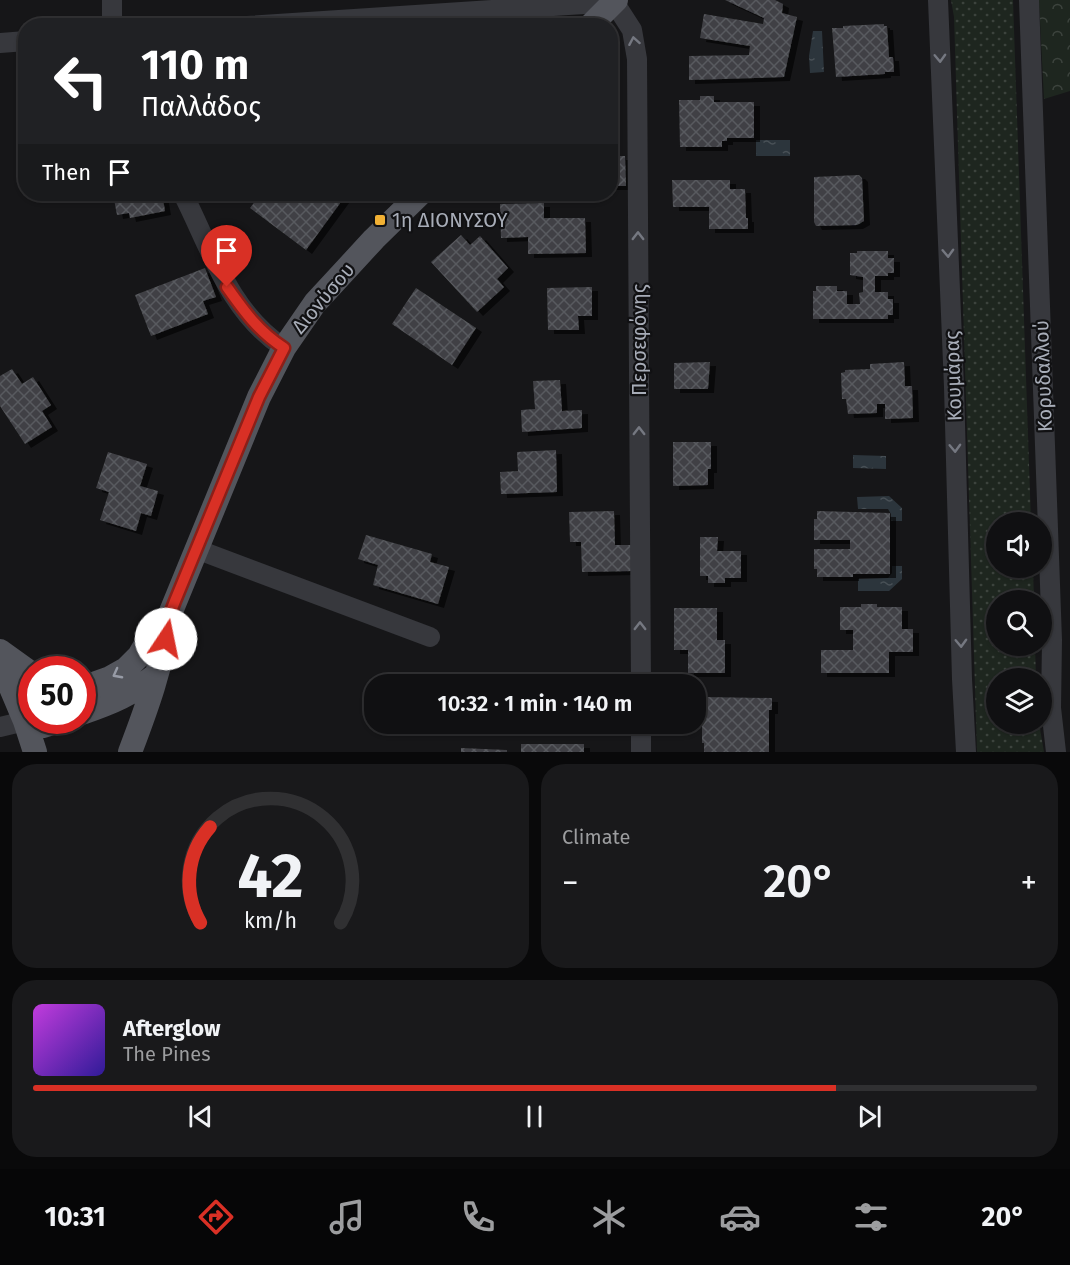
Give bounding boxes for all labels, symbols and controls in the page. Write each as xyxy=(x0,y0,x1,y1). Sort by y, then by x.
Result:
one-way arrow xyxy=(628,36,641,46)
text: 110 m xyxy=(141,40,249,90)
icon: left xyxy=(42,42,120,120)
one-way arrow xyxy=(933,54,946,63)
text: Παλλάδος xyxy=(141,91,261,123)
icon: arrive xyxy=(103,156,136,189)
text: Then xyxy=(42,159,91,186)
place label: 1η ΔΙΟΝΥΣΟΥ xyxy=(392,208,508,232)
marker: 1η ΔΙΟΝΥΣΟΥ xyxy=(373,213,387,227)
pin xyxy=(201,225,252,287)
one-way arrow xyxy=(632,231,644,240)
icon: arrive xyxy=(210,234,243,267)
one-way arrow xyxy=(941,249,954,258)
street label: Διονύσου xyxy=(287,258,359,338)
street label: Περσεφόνης xyxy=(627,284,651,396)
street label: Κορυδαλλού xyxy=(1029,320,1057,432)
street label: Κουμάρας xyxy=(939,330,967,422)
one-way arrow xyxy=(633,426,645,435)
one-way arrow xyxy=(949,444,962,453)
map controls xyxy=(986,512,1052,734)
button: sound xyxy=(986,512,1052,578)
button: search xyxy=(986,590,1052,656)
position arrow xyxy=(134,607,198,671)
one-way arrow xyxy=(634,621,646,630)
one-way arrow xyxy=(954,639,967,648)
speed limit sign: 50 xyxy=(18,656,96,734)
one-way arrow xyxy=(112,667,123,678)
button: layers xyxy=(986,668,1052,734)
text: 10:32 · 1 min · 140 m xyxy=(438,690,632,717)
text: Climate xyxy=(562,825,630,849)
text: 42 xyxy=(237,839,304,914)
text: 20° xyxy=(763,855,836,909)
text: − xyxy=(562,863,579,903)
text: + xyxy=(1021,863,1037,903)
text: km/h xyxy=(244,908,297,934)
text: Afterglow xyxy=(123,1015,220,1042)
text: The Pines xyxy=(123,1042,210,1066)
icon: previous xyxy=(184,1100,217,1133)
icon: pause xyxy=(518,1100,551,1133)
icon: next xyxy=(853,1100,886,1133)
icon: directions xyxy=(195,1196,237,1238)
icon: music xyxy=(326,1196,368,1238)
icon: phone xyxy=(457,1196,499,1238)
icon: climate xyxy=(588,1196,630,1238)
icon: car xyxy=(719,1196,761,1238)
icon: filters xyxy=(850,1196,892,1238)
text: 10:31 xyxy=(45,1201,106,1233)
text: 20° xyxy=(982,1201,1025,1233)

